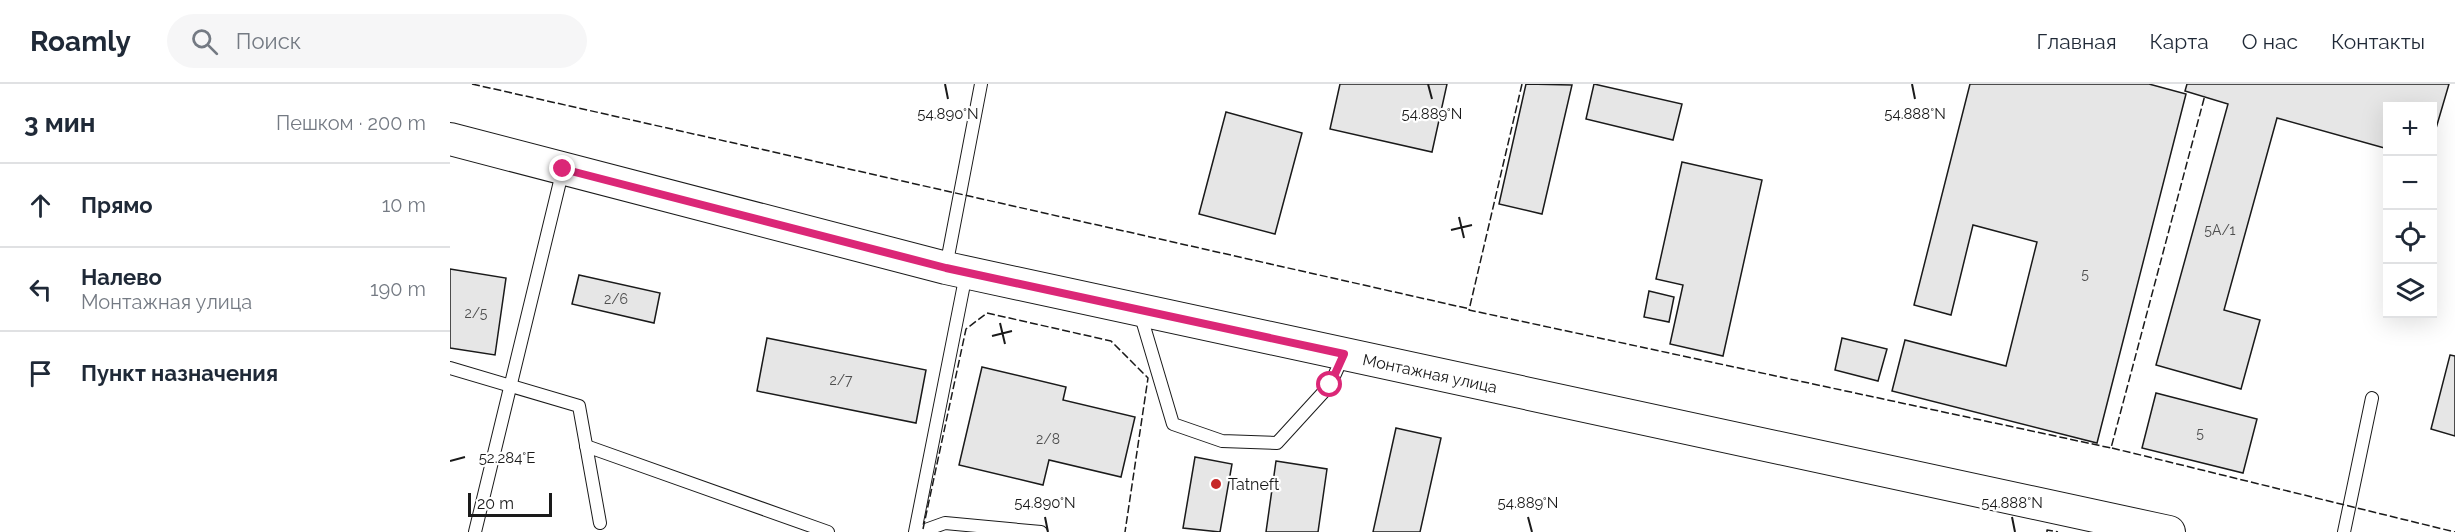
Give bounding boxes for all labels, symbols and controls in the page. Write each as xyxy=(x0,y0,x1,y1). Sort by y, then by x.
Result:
search box xyxy=(167,14,587,68)
text: Roamly xyxy=(30,25,131,58)
icon: search xyxy=(188,25,221,58)
text: Поиск xyxy=(236,28,301,54)
text: Главная xyxy=(2037,29,2117,54)
text: Карта xyxy=(2150,29,2209,54)
text: О нас xyxy=(2242,29,2298,54)
text: Контакты xyxy=(2331,29,2425,54)
map controls xyxy=(2383,102,2437,318)
button: + xyxy=(2383,102,2437,156)
text: 54.890°N xyxy=(917,105,979,123)
text: 54.889°N xyxy=(1402,105,1462,123)
text: 54.888°N xyxy=(1884,105,1946,123)
text: 3 мин xyxy=(24,108,95,138)
text: Пешком · 200 m xyxy=(276,111,426,135)
route end xyxy=(549,155,575,181)
button: − xyxy=(2383,156,2437,210)
icon: ahead xyxy=(24,189,57,222)
text: Прямо xyxy=(81,192,153,218)
text: 10 m xyxy=(382,193,426,217)
button: locate xyxy=(2383,210,2437,264)
house number: 5А/1 xyxy=(2204,222,2236,238)
text: Налево xyxy=(81,264,162,290)
button: layers xyxy=(2383,264,2437,318)
house number: 5 xyxy=(2081,266,2089,282)
icon: left xyxy=(24,273,57,306)
text: 190 m xyxy=(370,277,426,301)
text: Монтажная улица xyxy=(81,290,252,314)
house number: 2/6 xyxy=(604,291,628,307)
house number: 2/5 xyxy=(465,305,488,321)
street label: Монтажная улица xyxy=(1361,350,1499,397)
icon: arrive xyxy=(24,357,57,390)
text: Пункт назначения xyxy=(81,360,278,386)
route start xyxy=(1316,371,1342,397)
house number: 2/7 xyxy=(829,372,853,388)
house number: 5 xyxy=(2196,425,2204,441)
house number: 2/8 xyxy=(1036,431,1060,447)
text: 52.284°E xyxy=(479,449,535,467)
place label: Tatneft xyxy=(1228,475,1280,494)
marker: Tatneft xyxy=(1209,477,1223,491)
scale bar xyxy=(468,490,552,518)
text: 20 m xyxy=(477,494,514,513)
text: 54.890°N xyxy=(1014,494,1076,512)
text: 54.889°N xyxy=(1498,494,1558,512)
text: 54.888°N xyxy=(1981,494,2043,512)

